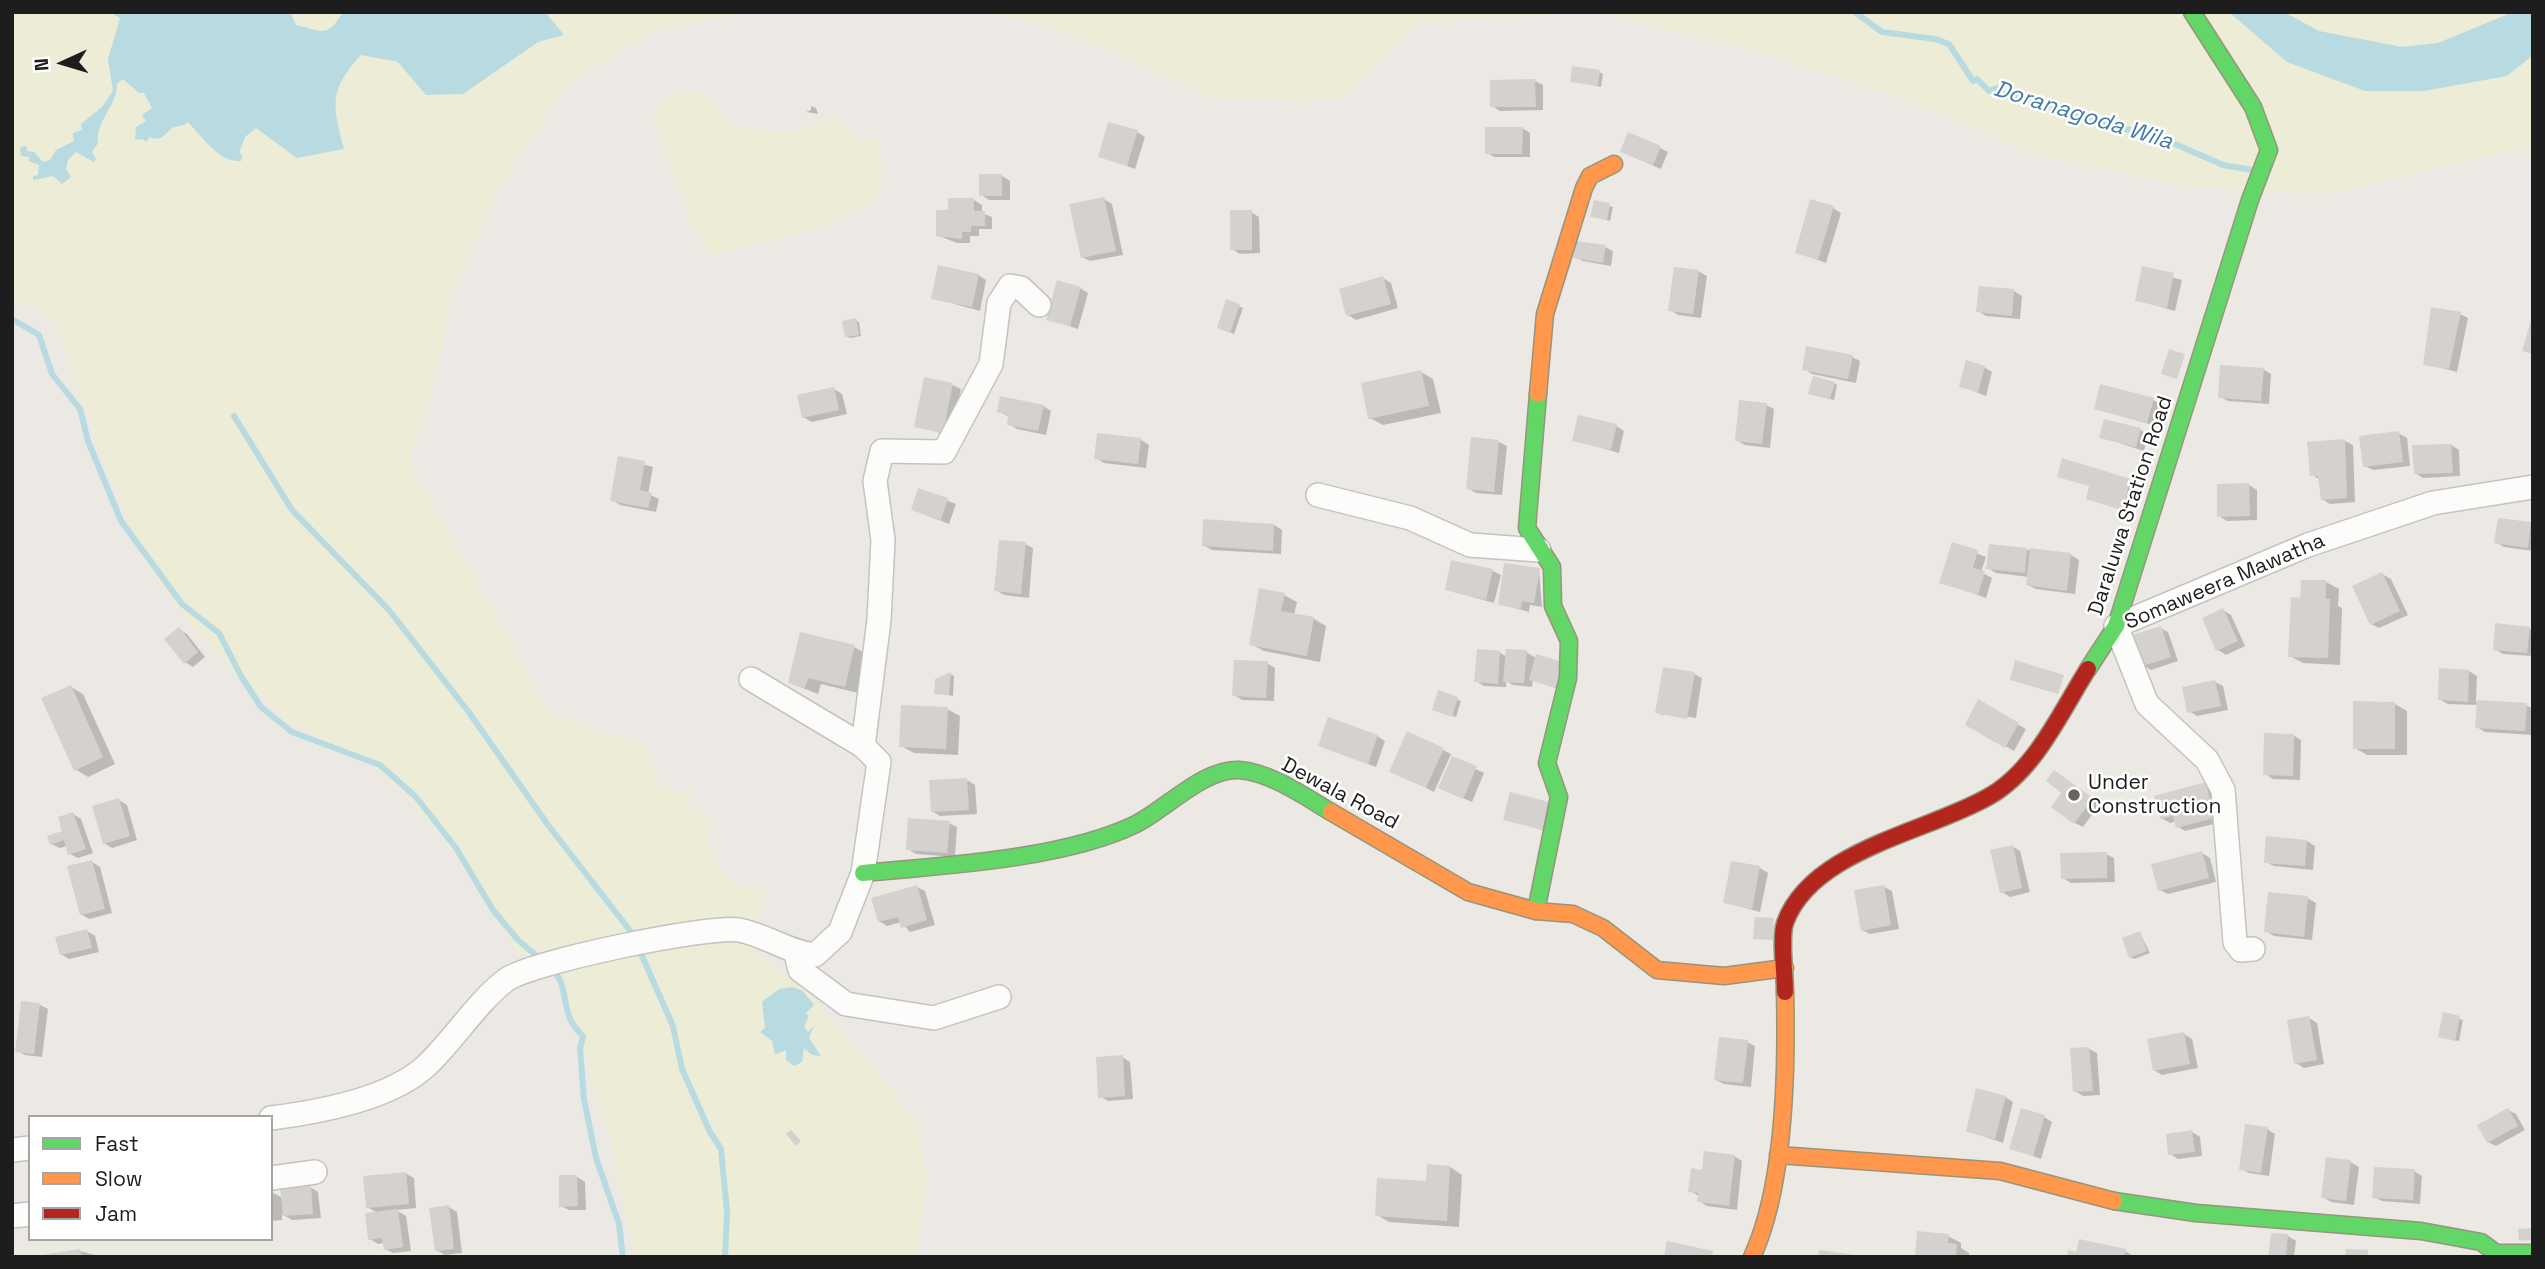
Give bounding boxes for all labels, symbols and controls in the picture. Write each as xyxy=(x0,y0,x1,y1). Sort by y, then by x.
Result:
north arrow xyxy=(28,28,98,98)
text: N xyxy=(29,57,54,72)
water label: Doranagoda Wila xyxy=(1990,76,2176,156)
street label: Daraluwa Station Road xyxy=(2084,393,2178,619)
street label: Somaweera Mawatha xyxy=(2121,528,2329,636)
street label: Dewala Road xyxy=(1277,753,1403,835)
place label: Under Construction xyxy=(2088,770,2221,820)
marker: Under Construction xyxy=(2066,787,2082,803)
legend xyxy=(28,1115,273,1241)
text: Fast xyxy=(95,1130,139,1157)
text: Slow xyxy=(95,1165,143,1192)
text: Jam xyxy=(95,1200,137,1227)

